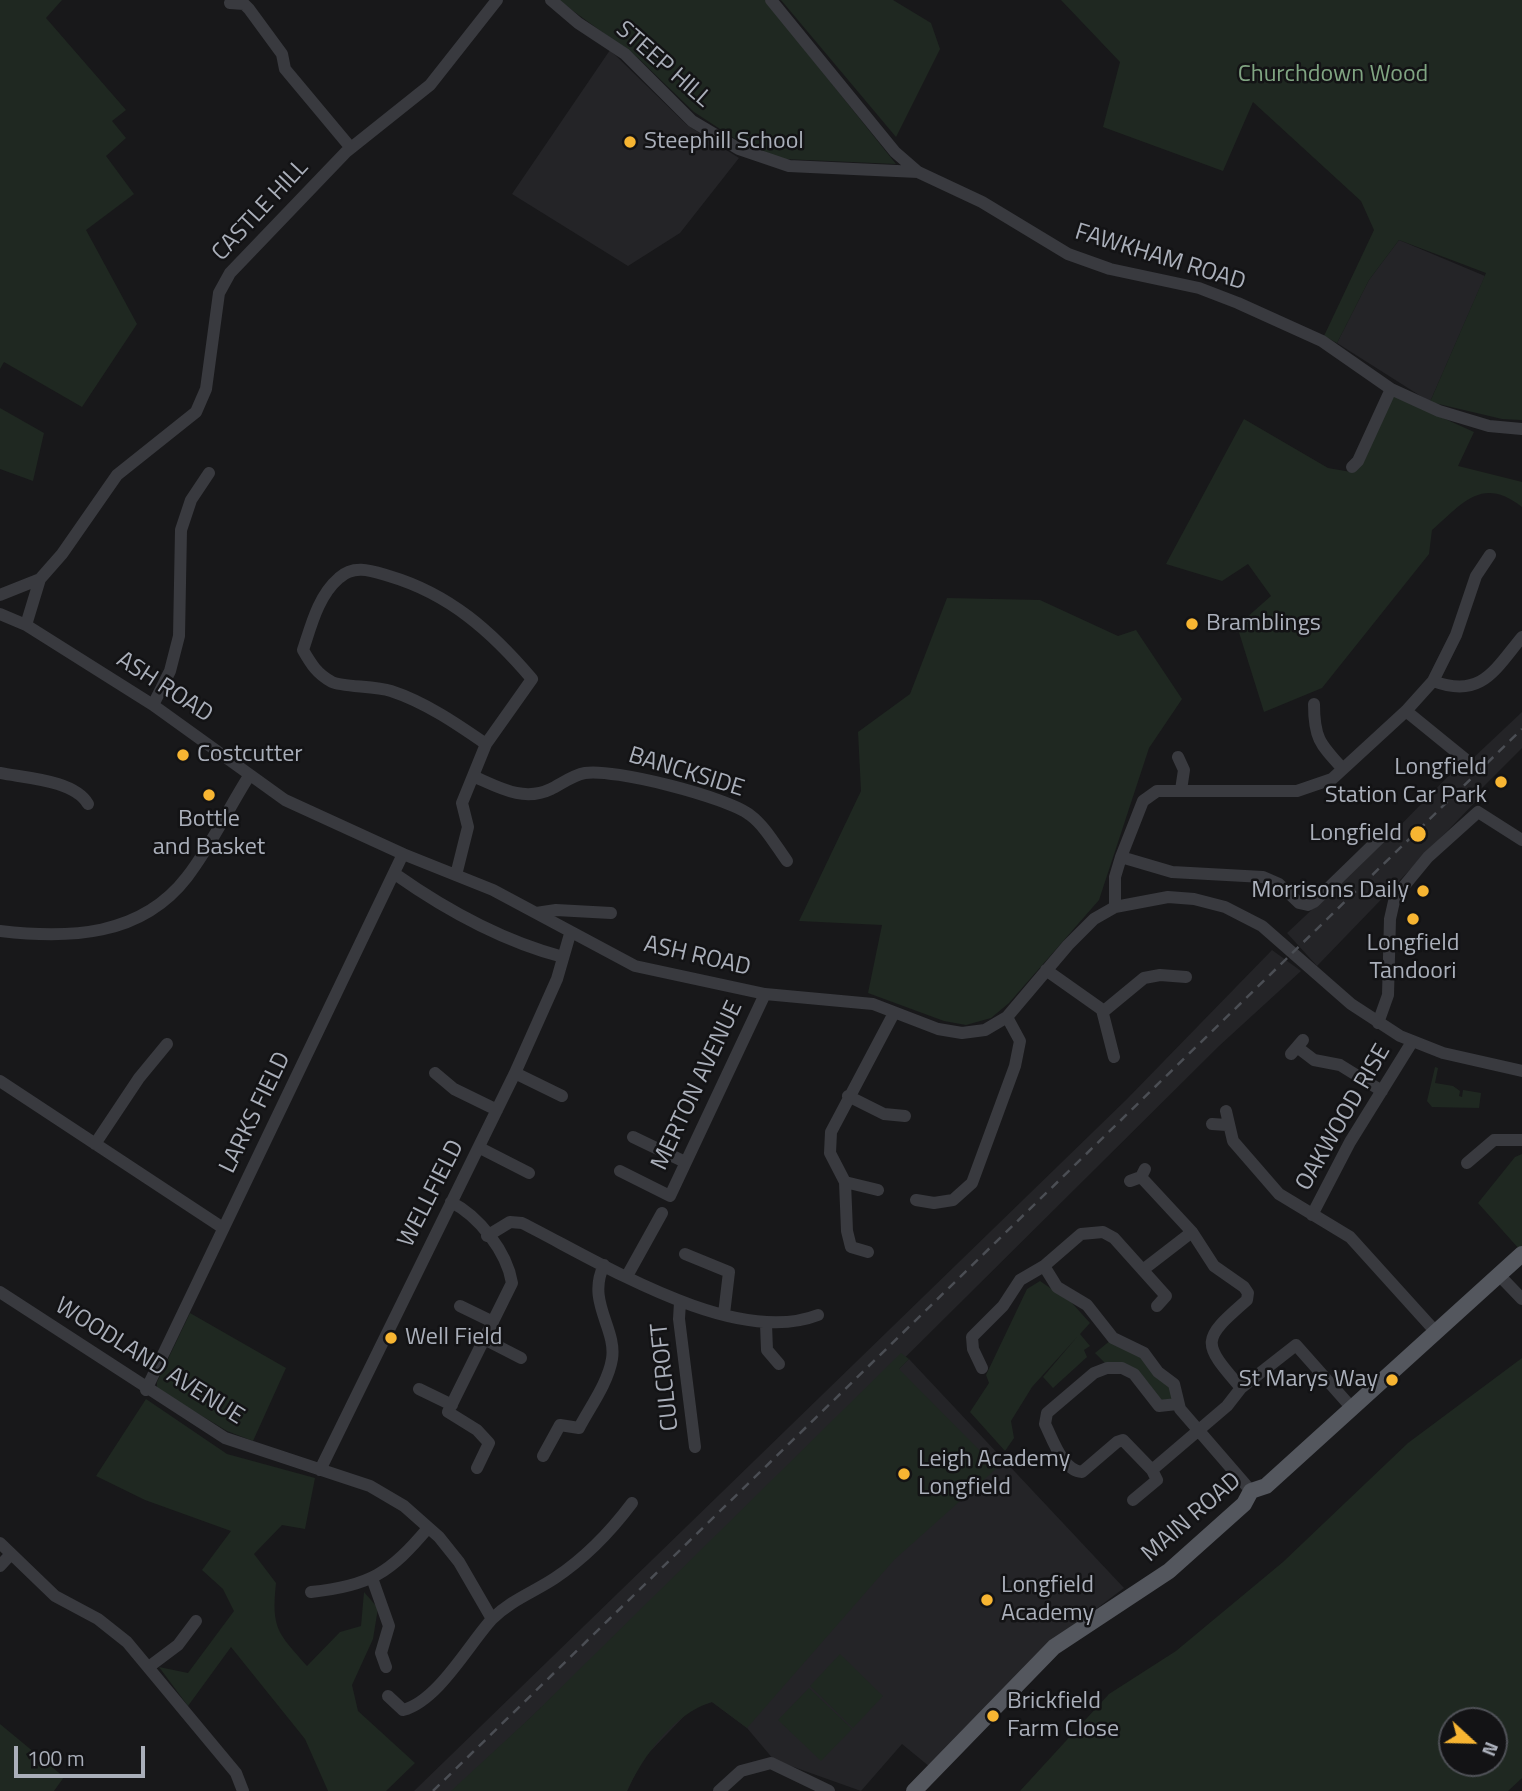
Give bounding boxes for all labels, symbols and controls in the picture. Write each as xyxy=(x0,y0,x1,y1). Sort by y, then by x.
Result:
street label: STEEP HILL xyxy=(609,16,717,114)
park label: Churchdown Wood xyxy=(1238,61,1428,89)
place label: Steephill School xyxy=(644,128,804,156)
marker: Steephill School xyxy=(622,134,638,150)
street label: CASTLE HILL xyxy=(207,154,315,268)
street label: FAWKHAM ROAD xyxy=(1071,218,1249,298)
place label: Bramblings xyxy=(1206,610,1321,638)
marker: Bramblings xyxy=(1184,616,1200,632)
street label: ASH ROAD xyxy=(111,646,217,730)
place label: Costcutter xyxy=(197,741,303,769)
street label: BANCKSIDE xyxy=(625,742,747,804)
marker: Costcutter xyxy=(175,747,191,763)
place label: Longfield Station Car Park xyxy=(1325,754,1487,810)
marker: Longfield Station Car Park xyxy=(1493,774,1509,790)
marker: Bottle and Basket xyxy=(201,787,217,803)
place label: Bottle and Basket xyxy=(153,806,265,862)
place label: Longfield xyxy=(1309,820,1402,848)
marker: Longfield xyxy=(1408,824,1428,844)
place label: Morrisons Daily xyxy=(1251,877,1409,905)
marker: Morrisons Daily xyxy=(1415,883,1431,899)
marker: Longfield Tandoori xyxy=(1405,911,1421,927)
place label: Longfield Tandoori xyxy=(1367,930,1459,986)
street label: ASH ROAD xyxy=(641,931,753,983)
street label: MERTON AVENUE xyxy=(646,997,750,1175)
street label: OAKWOOD RISE xyxy=(1290,1040,1398,1196)
street label: LARKS FIELD xyxy=(214,1048,298,1178)
street label: WELLFIELD xyxy=(393,1136,471,1252)
street label: WOODLAND AVENUE xyxy=(49,1292,249,1432)
street label: CULCROFT xyxy=(646,1322,686,1432)
place label: Well Field xyxy=(405,1324,503,1352)
marker: Well Field xyxy=(383,1330,399,1346)
place label: St Marys Way xyxy=(1239,1366,1378,1394)
marker: St Marys Way xyxy=(1384,1372,1400,1388)
place label: Leigh Academy Longfield xyxy=(918,1446,1070,1502)
marker: Leigh Academy Longfield xyxy=(896,1466,912,1482)
street label: MAIN ROAD xyxy=(1137,1467,1247,1569)
place label: Longfield Academy xyxy=(1001,1572,1094,1628)
marker: Longfield Academy xyxy=(979,1592,995,1608)
place label: Brickfield Farm Close xyxy=(1007,1688,1119,1744)
north arrow xyxy=(1438,1707,1508,1777)
marker: Brickfield Farm Close xyxy=(985,1708,1001,1724)
scale bar xyxy=(18,1732,149,1776)
text: N xyxy=(1475,1738,1507,1761)
text: 100 m xyxy=(27,1742,84,1774)

